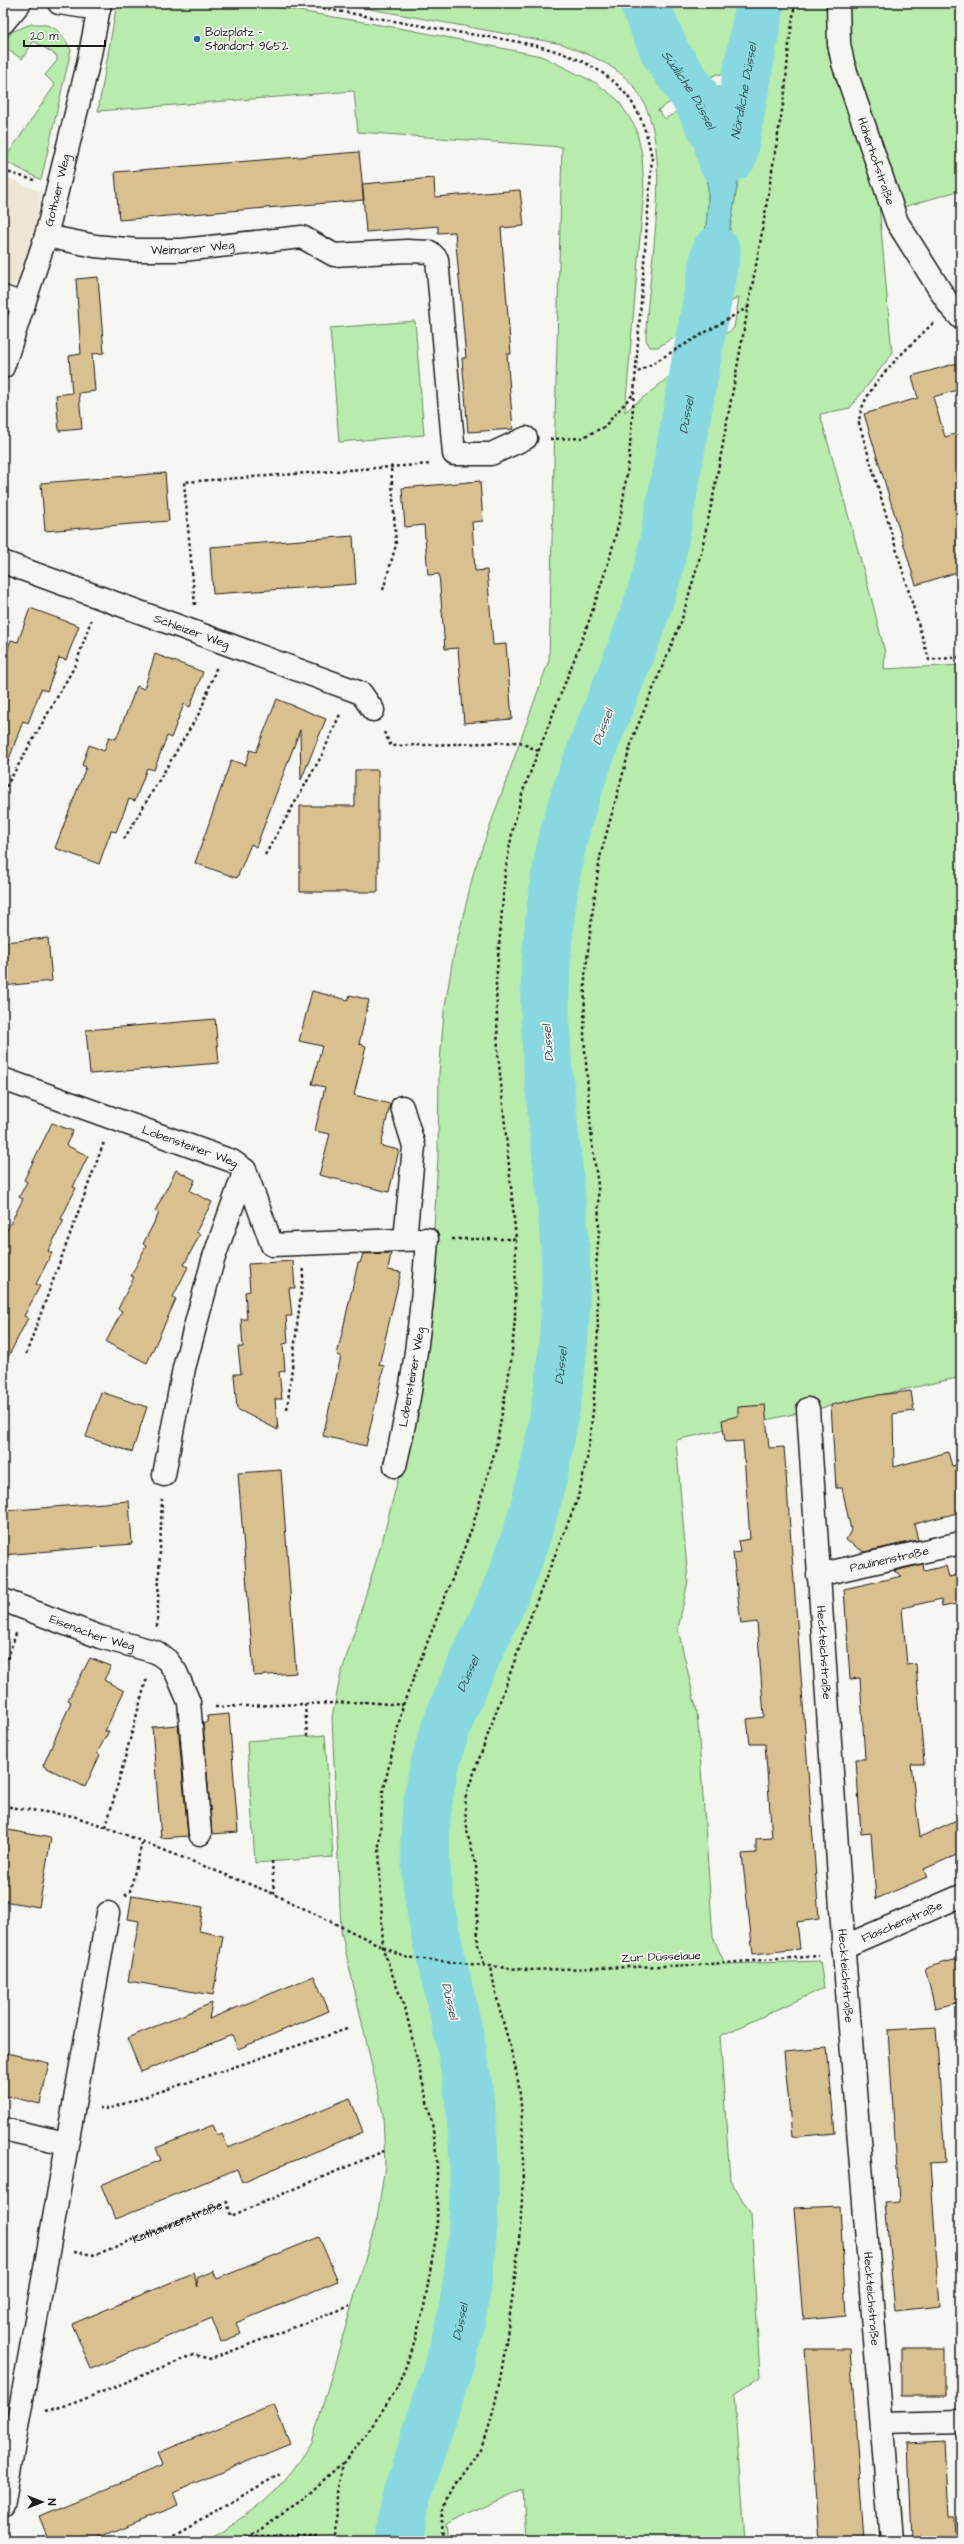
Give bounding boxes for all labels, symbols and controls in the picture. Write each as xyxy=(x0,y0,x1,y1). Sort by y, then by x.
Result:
scale bar xyxy=(24,22,105,48)
place label: Bolzplatz - Standort 9652 xyxy=(205,24,289,55)
text: 20 m xyxy=(30,28,59,45)
marker: Bolzplatz - Standort 9652 xyxy=(192,34,202,44)
water label: Nördliche Düssel xyxy=(726,40,762,141)
water label: Südliche Düssel xyxy=(657,47,721,134)
street label: Höherhofstraße xyxy=(854,115,899,208)
street label: Gothaer Weg xyxy=(40,152,75,228)
street label: Weimarer Weg xyxy=(151,236,235,259)
water label: Düssel xyxy=(674,393,699,435)
street label: Schleizer Weg xyxy=(152,609,232,654)
water label: Düssel xyxy=(588,705,619,748)
water label: Düssel xyxy=(537,1022,559,1062)
street label: Lobensteiner Weg xyxy=(140,1121,242,1173)
street label: Lobensteiner Weg xyxy=(395,1326,430,1429)
water label: Düssel xyxy=(550,1344,572,1385)
street label: Paulinenstraße xyxy=(848,1542,931,1576)
street label: Heckteichstraße xyxy=(813,1605,836,1700)
street label: Eisenacher Weg xyxy=(47,1610,137,1655)
water label: Düssel xyxy=(452,1652,485,1695)
street label: Flaschenstraße xyxy=(858,1896,946,1947)
street label: Heckteichstraße xyxy=(834,1928,858,2024)
street label: Zur Düsselaue xyxy=(621,1947,702,1967)
water label: Düssel xyxy=(437,1981,463,2023)
street label: Katharinenstraße xyxy=(130,2196,226,2248)
street label: Heckteichstraße xyxy=(859,2251,884,2347)
water label: Düssel xyxy=(448,2300,473,2342)
north arrow xyxy=(22,2482,62,2522)
text: N xyxy=(44,2499,59,2506)

